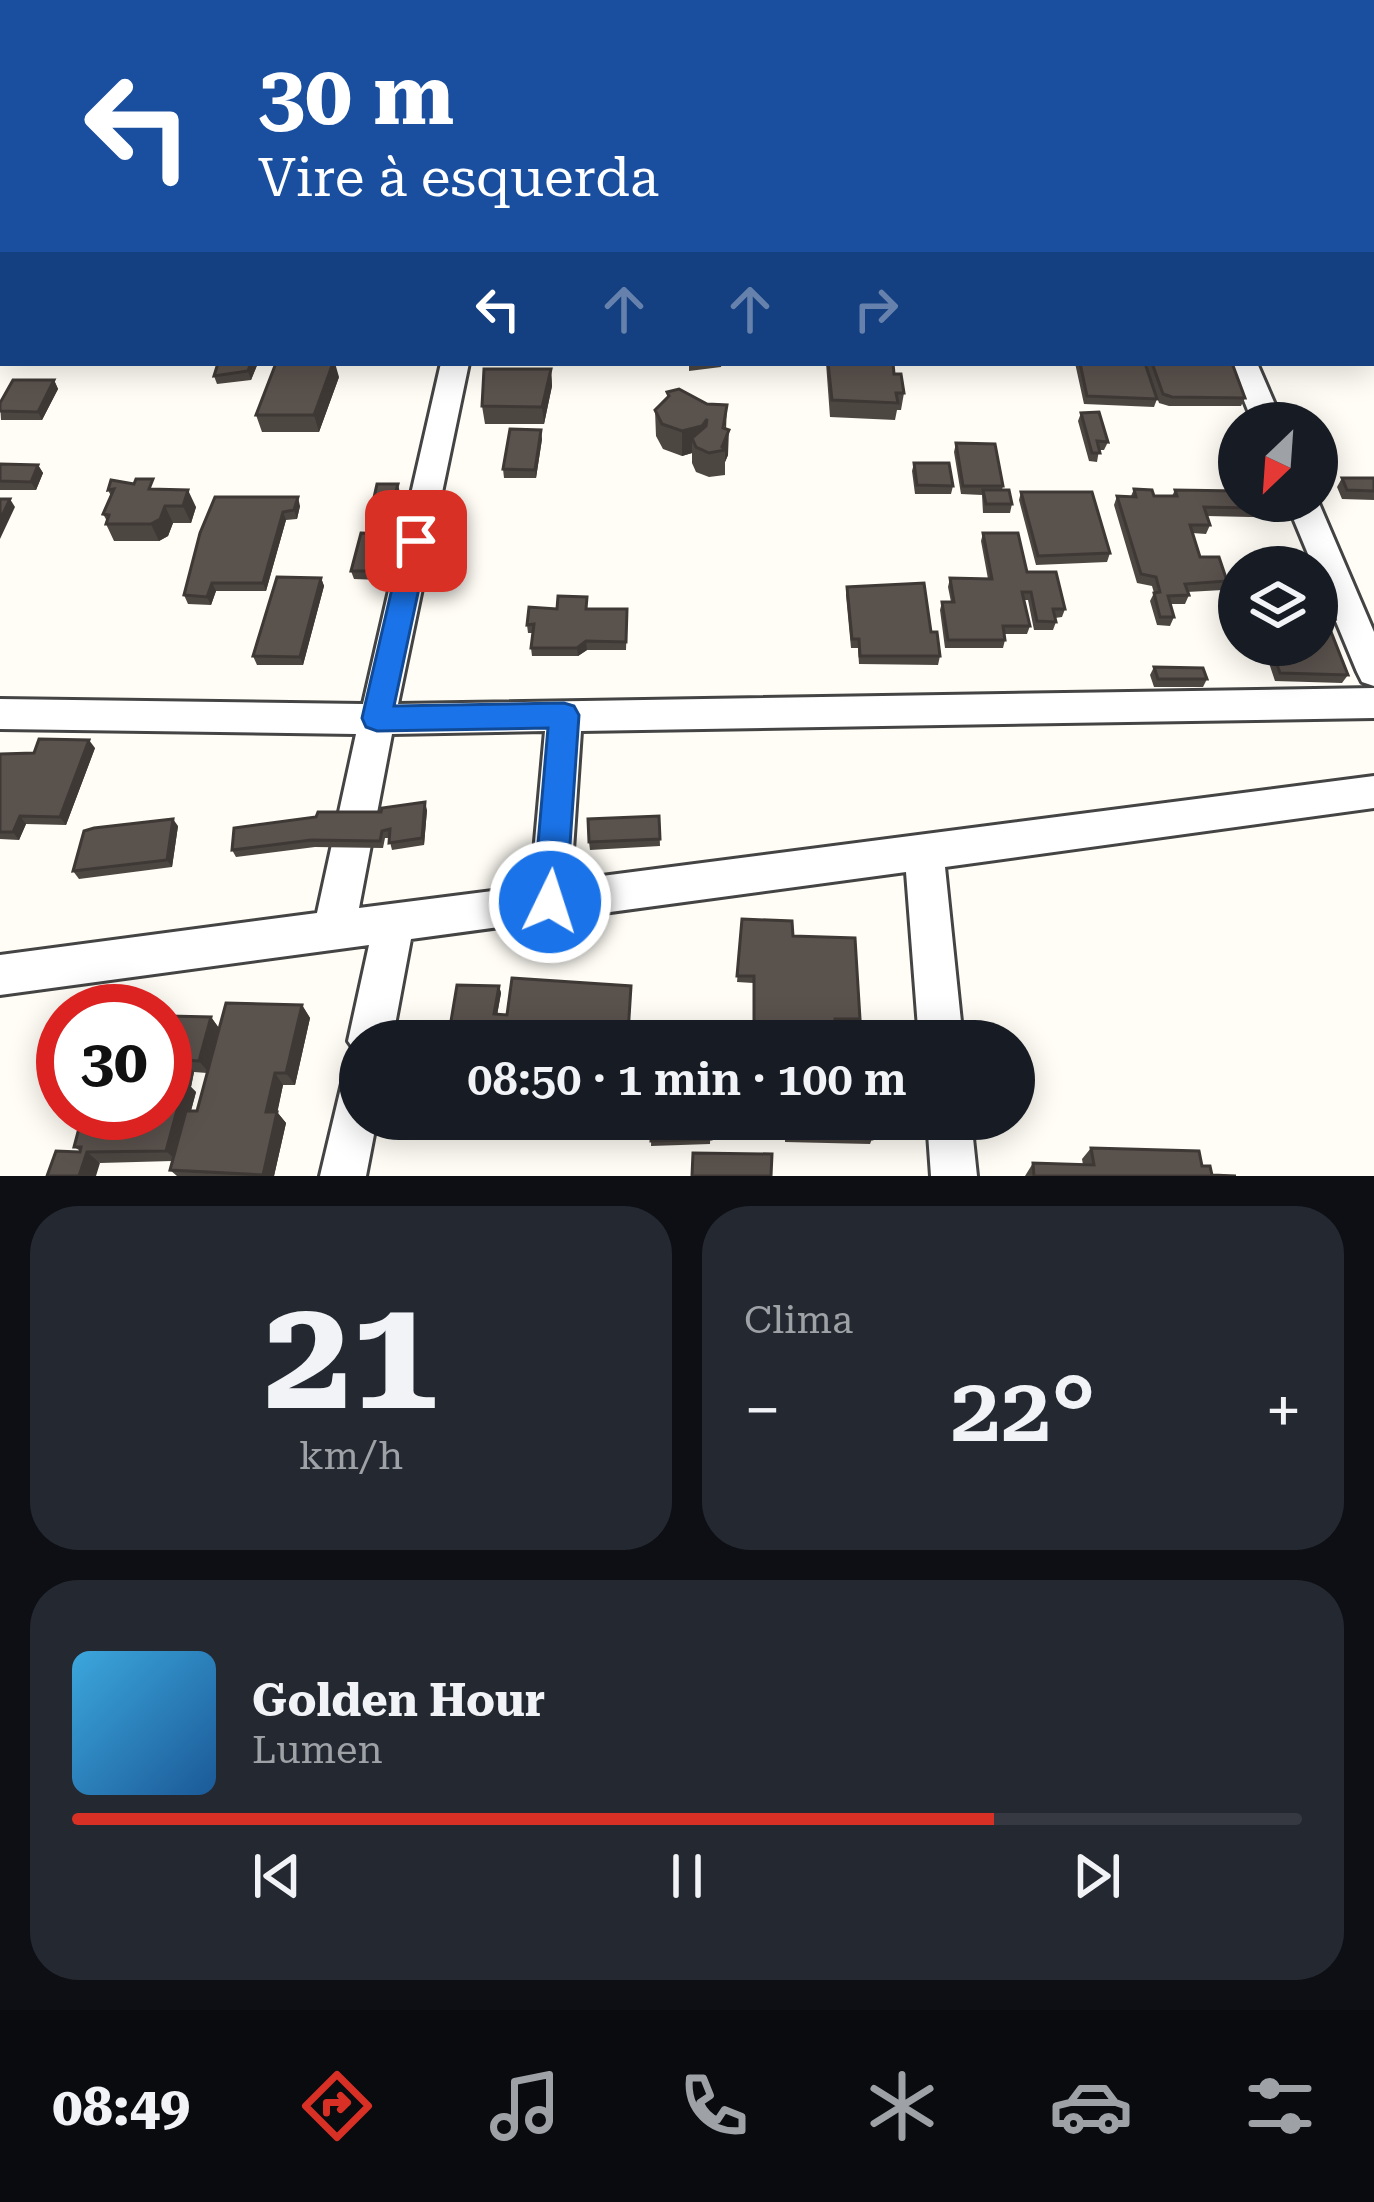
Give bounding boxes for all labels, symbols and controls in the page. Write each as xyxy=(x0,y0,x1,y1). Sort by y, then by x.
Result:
text: 30 m xyxy=(258,46,454,144)
icon: left xyxy=(60,48,216,204)
text: Vire à esquerda xyxy=(258,146,659,209)
icon: left xyxy=(465,276,531,342)
icon: ahead xyxy=(591,276,657,342)
icon: ahead xyxy=(717,276,783,342)
icon: right xyxy=(843,276,909,342)
north arrow xyxy=(1218,402,1338,522)
map controls xyxy=(1218,402,1338,666)
pin xyxy=(365,490,467,592)
icon: arrive xyxy=(383,508,449,574)
button: layers xyxy=(1218,546,1338,666)
position arrow xyxy=(487,839,613,965)
speed limit sign: 30 xyxy=(36,984,192,1140)
text: 08:50 · 1 min · 100 m xyxy=(467,1053,907,1106)
text: 21 xyxy=(264,1263,438,1446)
text: Clima xyxy=(744,1297,853,1343)
text: 22° xyxy=(950,1358,1096,1463)
text: − xyxy=(744,1372,781,1449)
text: + xyxy=(1265,1372,1302,1449)
text: km/h xyxy=(299,1433,403,1479)
text: Golden Hour xyxy=(252,1674,545,1727)
text: Lumen xyxy=(252,1727,383,1773)
icon: previous xyxy=(244,1843,310,1909)
icon: pause xyxy=(654,1843,720,1909)
icon: next xyxy=(1064,1843,1130,1909)
icon: directions xyxy=(295,2064,379,2148)
icon: music xyxy=(483,2064,567,2148)
icon: phone xyxy=(672,2064,756,2148)
icon: climate xyxy=(860,2064,944,2148)
icon: car xyxy=(1049,2064,1133,2148)
icon: filters xyxy=(1238,2064,1322,2148)
text: 08:49 xyxy=(52,2075,190,2138)

